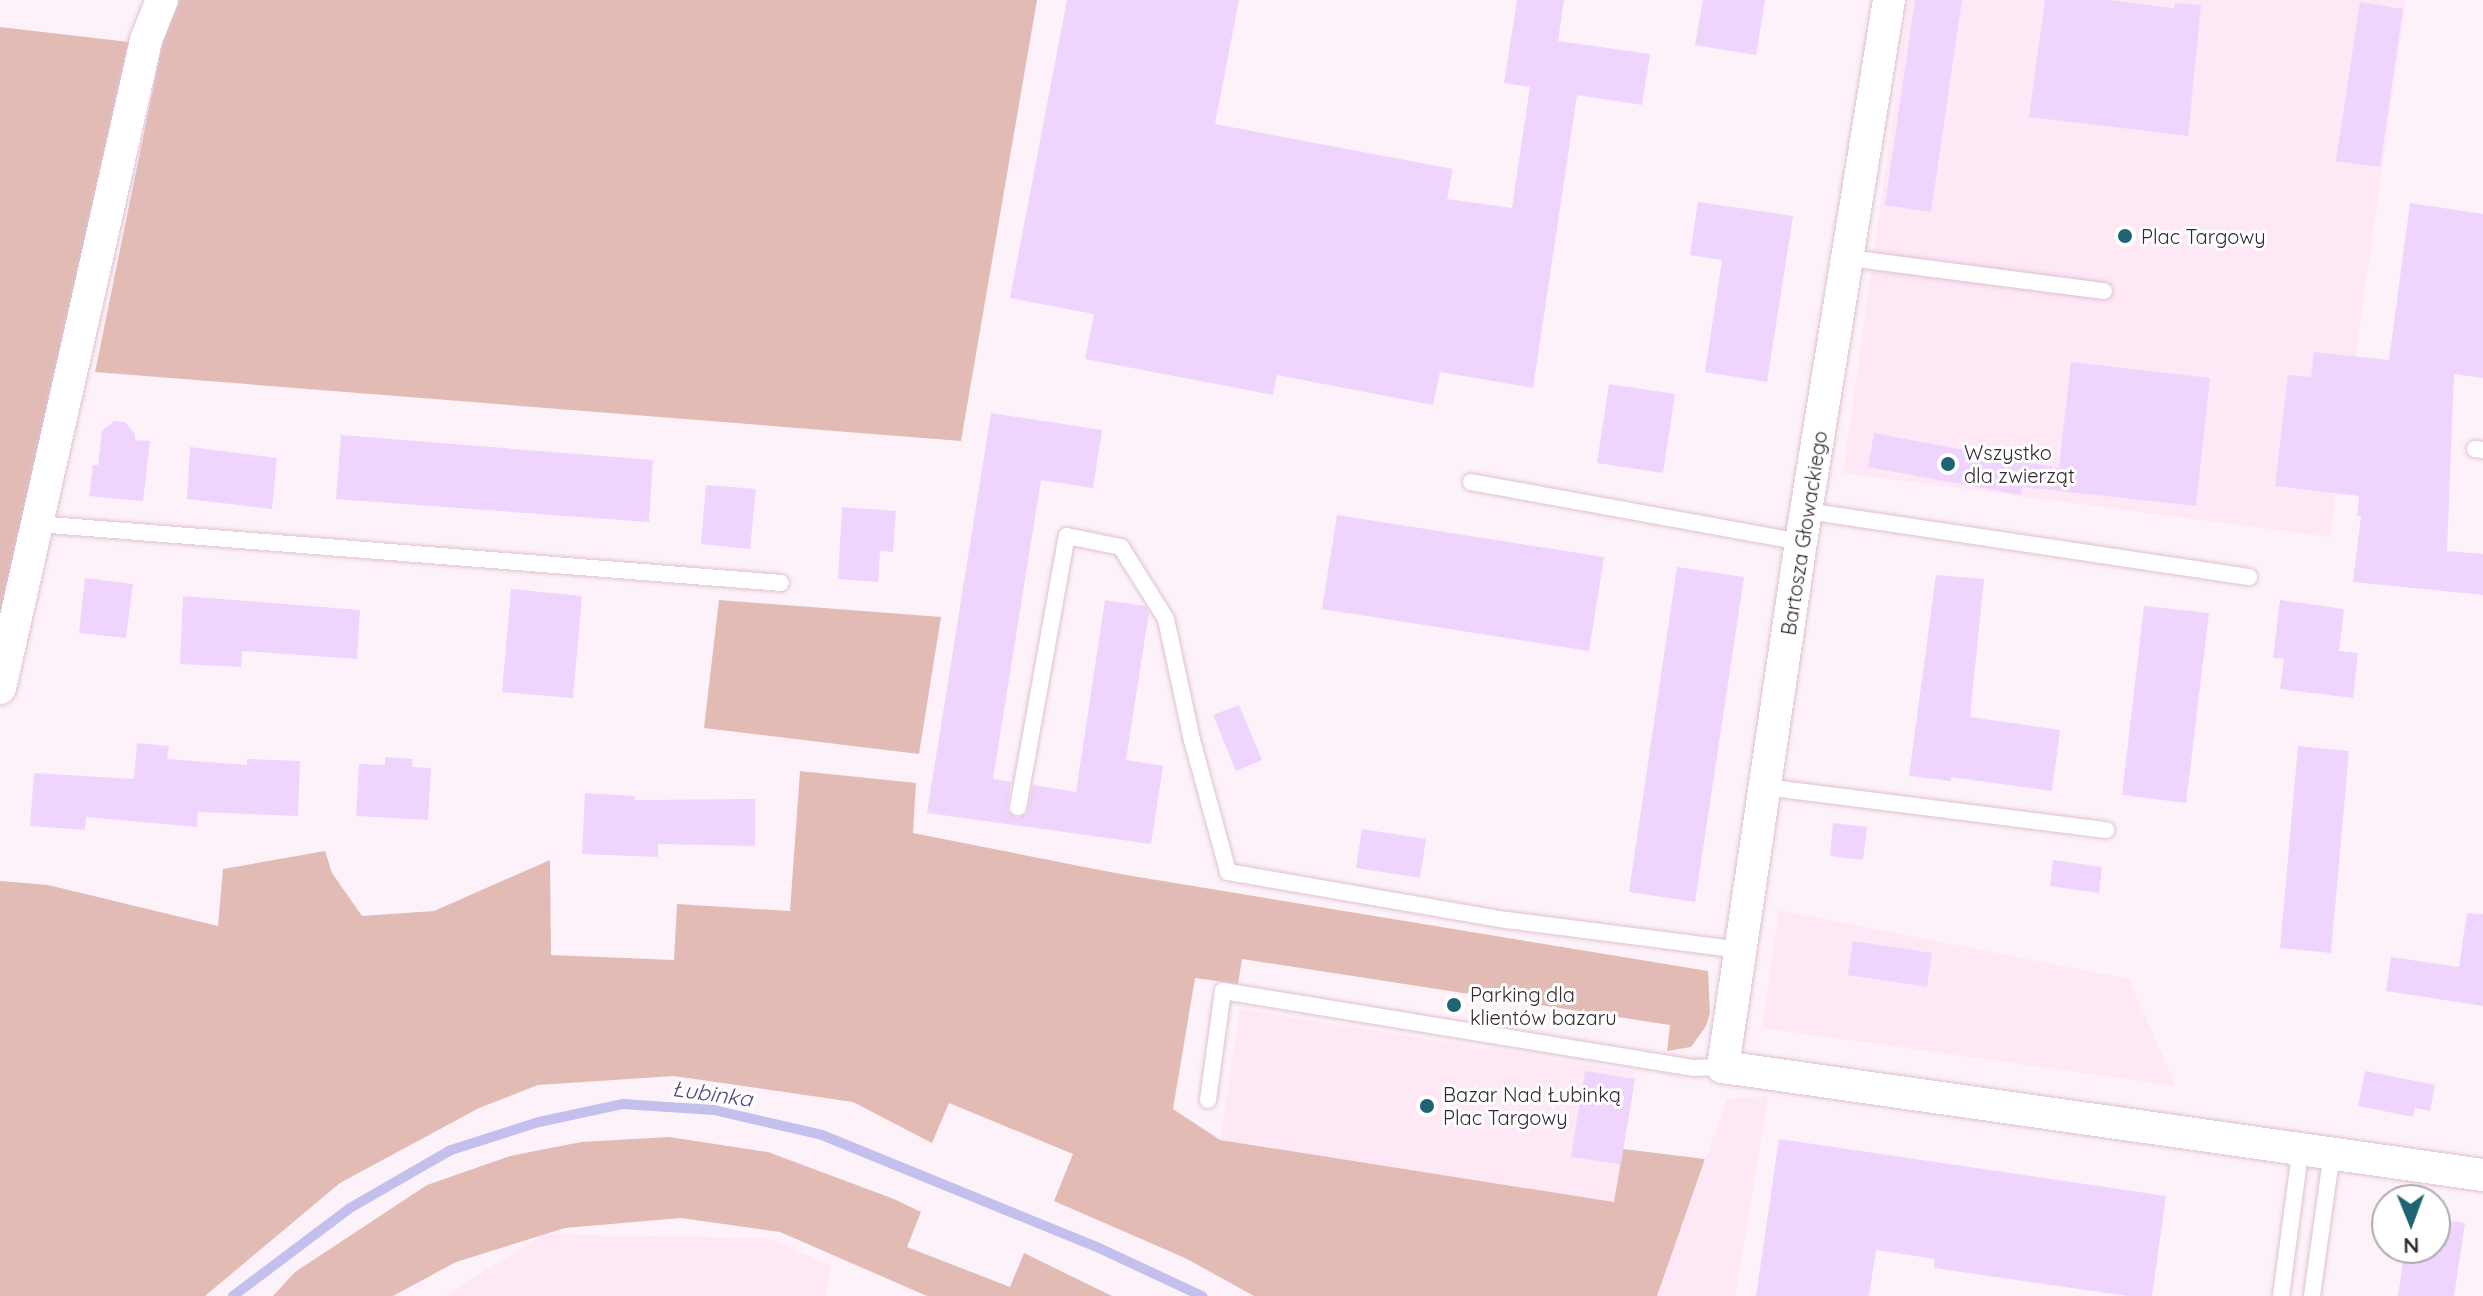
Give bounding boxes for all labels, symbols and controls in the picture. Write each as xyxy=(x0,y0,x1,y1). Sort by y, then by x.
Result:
place label: Plac Targowy xyxy=(2141,224,2266,248)
marker: Plac Targowy xyxy=(2116,227,2134,245)
street label: Bartosza Głowackiego xyxy=(1776,429,1832,637)
place label: Wszystko dla zwierząt xyxy=(1964,440,2075,487)
marker: Wszystko dla zwierząt xyxy=(1939,455,1957,473)
place label: Parking dla klientów bazaru xyxy=(1470,982,1617,1029)
marker: Parking dla klientów bazaru xyxy=(1445,996,1463,1014)
water label: Łubinka xyxy=(670,1075,754,1113)
place label: Bazar Nad Łubinką Plac Targowy xyxy=(1443,1082,1621,1129)
marker: Bazar Nad Łubinką Plac Targowy xyxy=(1418,1097,1436,1115)
north arrow xyxy=(2371,1184,2451,1264)
text: N xyxy=(2403,1232,2420,1260)

